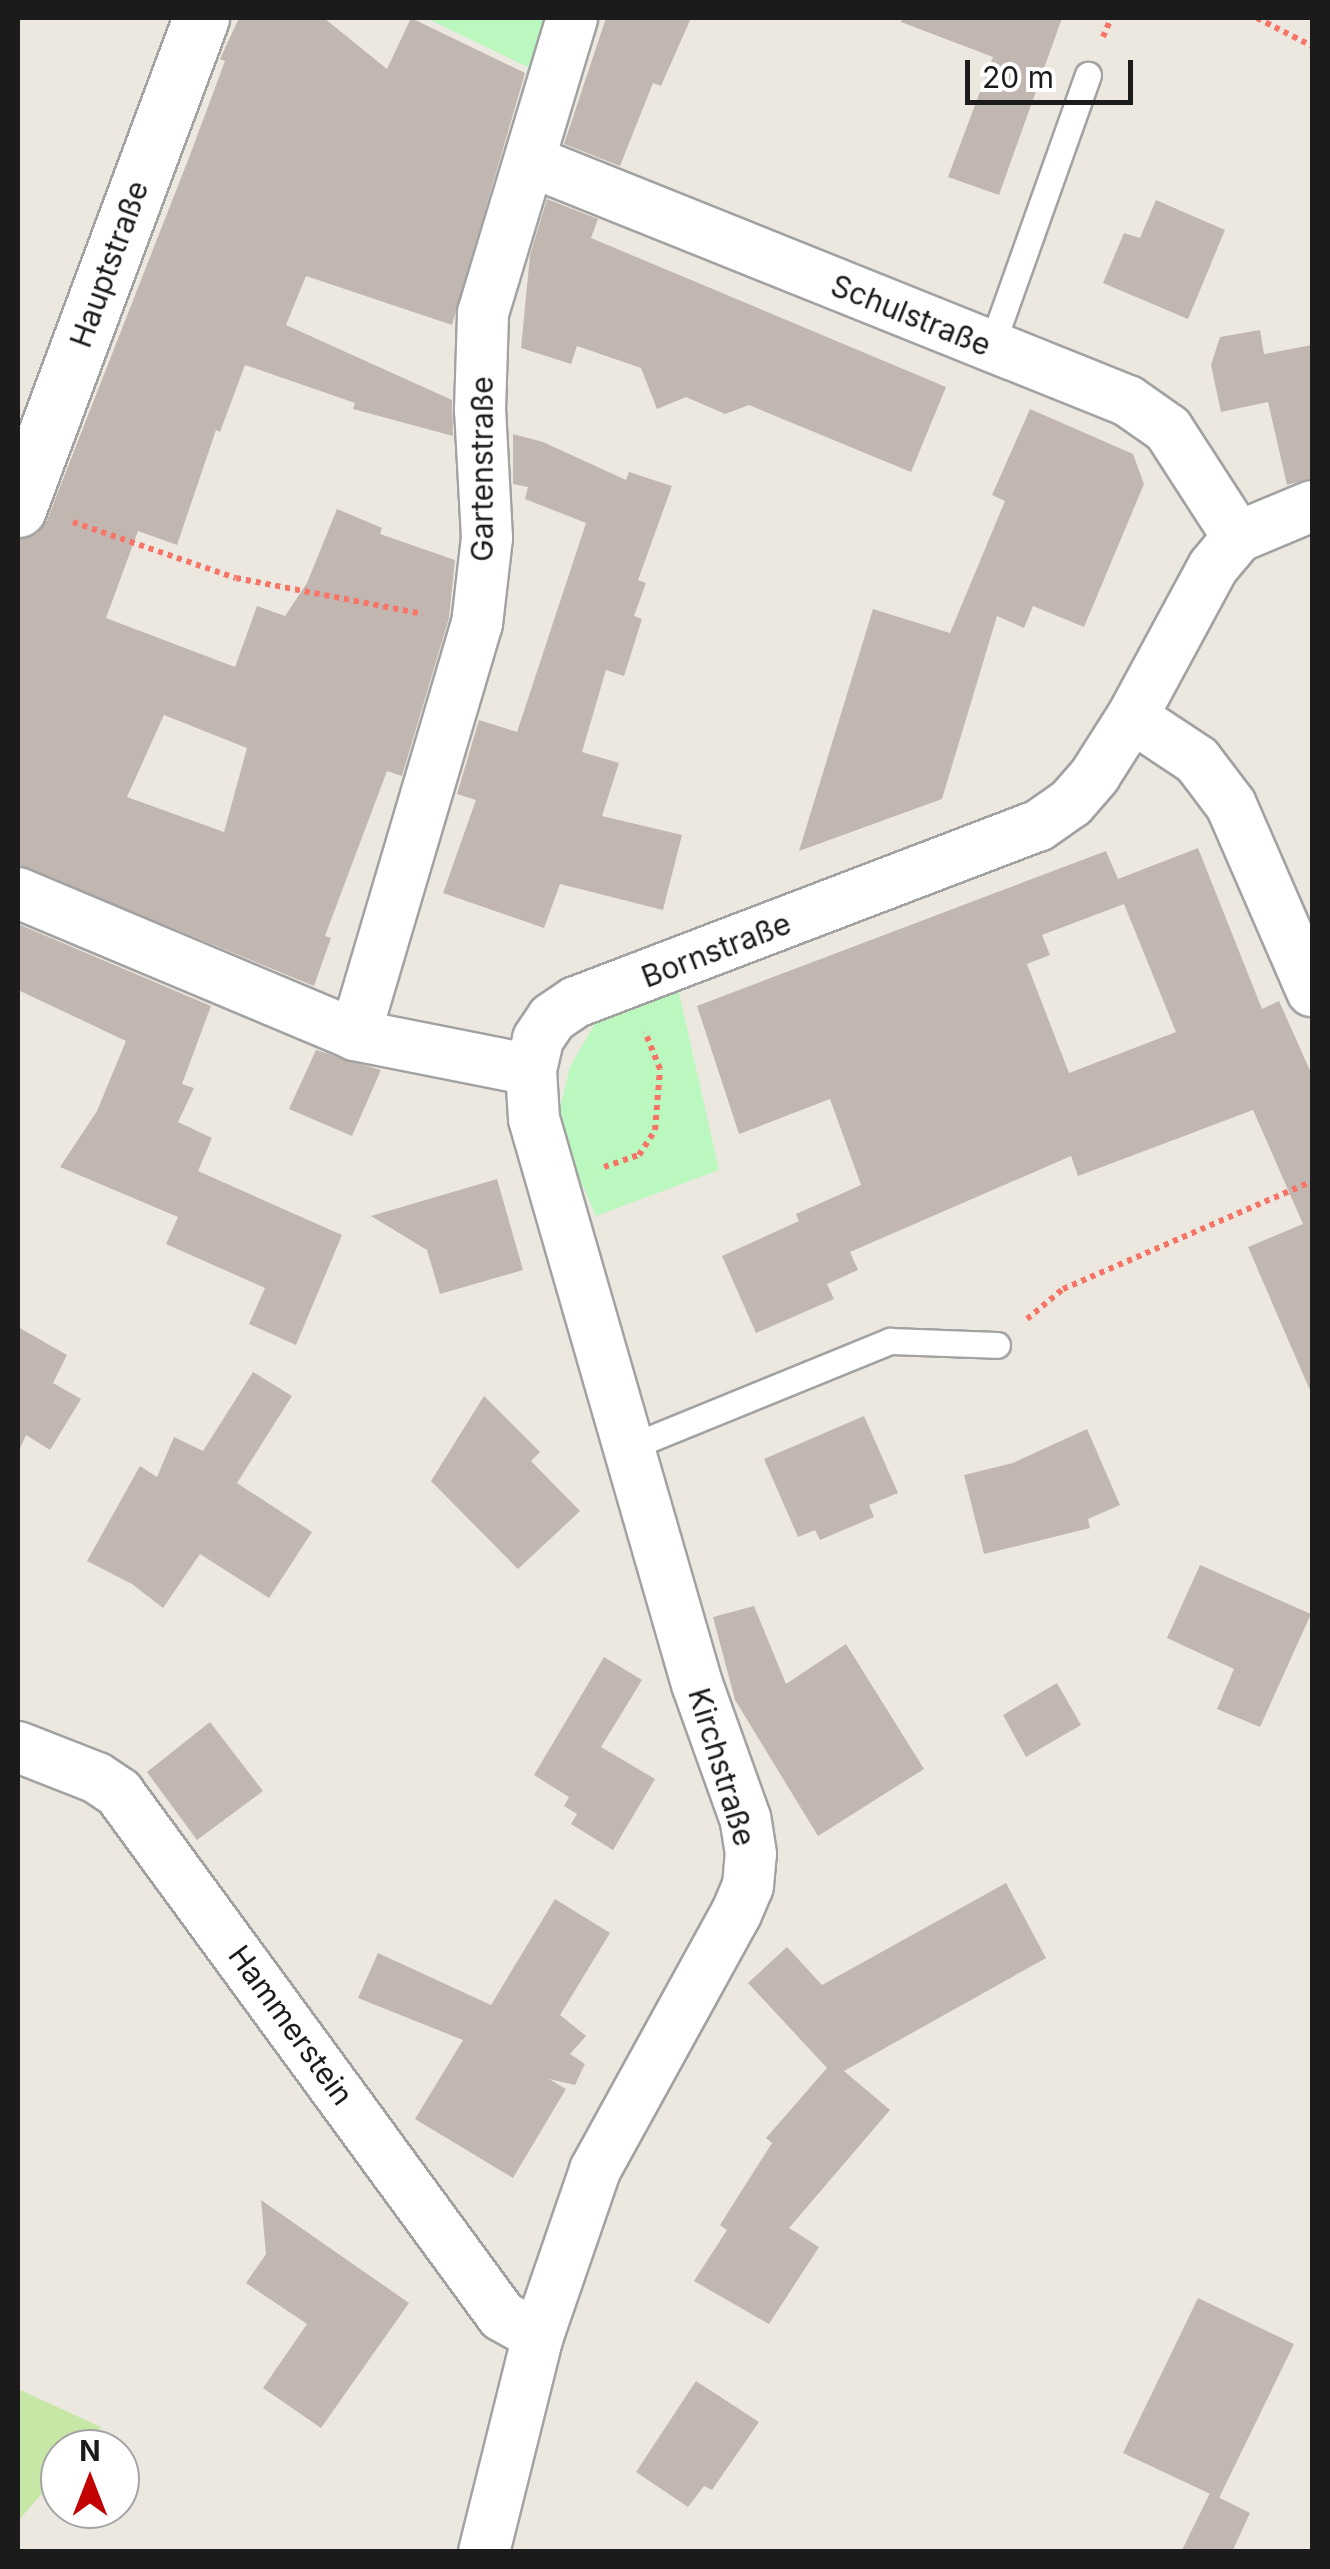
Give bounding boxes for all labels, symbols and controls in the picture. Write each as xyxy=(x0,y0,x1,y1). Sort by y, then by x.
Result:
scale bar xyxy=(970,40,1138,102)
text: 20 m xyxy=(982,59,1054,95)
street label: Hauptstraße xyxy=(62,176,156,352)
street label: Schulstraße xyxy=(826,267,996,363)
street label: Gartenstraße xyxy=(464,376,500,562)
street label: Bornstraße xyxy=(636,905,796,995)
street label: Kirchstraße xyxy=(681,1684,763,1850)
street label: Hammerstein xyxy=(221,1938,361,2112)
north arrow xyxy=(40,2429,140,2529)
text: N xyxy=(79,2434,101,2468)

